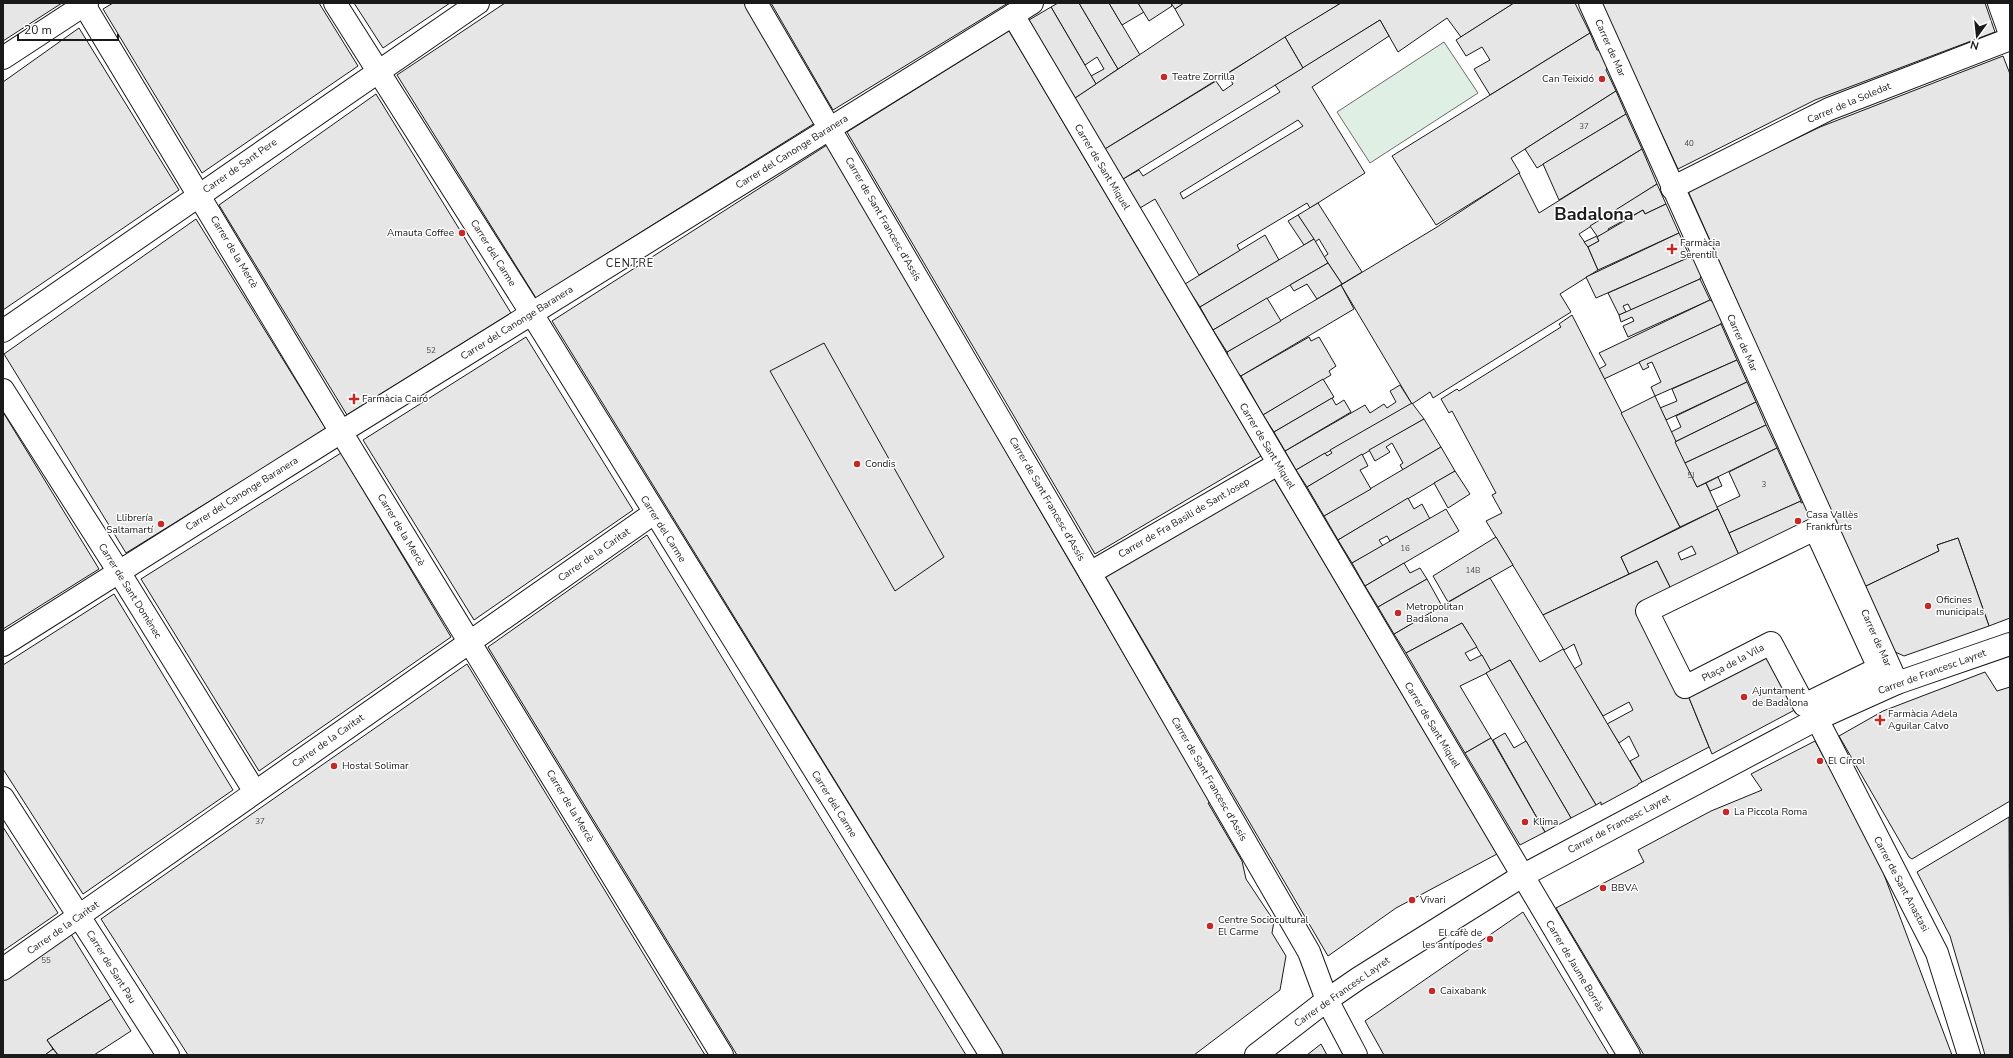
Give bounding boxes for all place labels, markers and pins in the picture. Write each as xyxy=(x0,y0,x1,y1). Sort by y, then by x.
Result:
place label: Teatre Zorrilla xyxy=(1172,70,1235,84)
marker: Teatre Zorrilla xyxy=(1159,72,1169,82)
place label: Can Teixidó xyxy=(1542,72,1594,86)
marker: Can Teixidó xyxy=(1597,74,1607,84)
place label: Amauta Coffee xyxy=(387,226,454,240)
marker: Amauta Coffee xyxy=(457,228,467,238)
place label: Farmàcia Serentill xyxy=(1680,236,1720,262)
marker: Farmàcia Serentill xyxy=(1667,244,1677,254)
place label: Farmàcia Cairó xyxy=(362,392,429,406)
marker: Farmàcia Cairó xyxy=(349,394,359,404)
place label: Condis xyxy=(865,457,896,471)
marker: Condis xyxy=(852,459,862,469)
place label: Casa Vallès Frankfurts xyxy=(1806,508,1858,534)
place label: Llibrería Saltamartí xyxy=(106,511,154,537)
marker: Casa Vallès Frankfurts xyxy=(1793,516,1803,526)
marker: Llibrería Saltamartí xyxy=(156,519,166,529)
place label: Oficines municipals xyxy=(1936,593,1984,619)
place label: Metropolitan Badalona xyxy=(1406,600,1464,626)
marker: Oficines municipals xyxy=(1923,601,1933,611)
marker: Metropolitan Badalona xyxy=(1393,608,1403,618)
place label: Ajuntament de Badalona xyxy=(1752,684,1808,710)
marker: Ajuntament de Badalona xyxy=(1739,692,1749,702)
place label: Farmàcia Adela Aguilar Calvo xyxy=(1888,707,1958,733)
marker: Farmàcia Adela Aguilar Calvo xyxy=(1875,715,1885,725)
place label: El Círcol xyxy=(1828,754,1865,768)
marker: El Círcol xyxy=(1815,756,1825,766)
place label: Hostal Solimar xyxy=(342,759,409,773)
marker: Hostal Solimar xyxy=(329,761,339,771)
place label: La Piccola Roma xyxy=(1734,805,1807,819)
marker: La Piccola Roma xyxy=(1721,807,1731,817)
place label: Klima xyxy=(1533,815,1558,829)
marker: Klima xyxy=(1520,817,1530,827)
place label: BBVA xyxy=(1611,881,1639,895)
marker: BBVA xyxy=(1598,883,1608,893)
place label: Vivari xyxy=(1419,893,1445,907)
marker: Vivari xyxy=(1407,895,1417,905)
place label: Centre Sociocultural El Carme xyxy=(1218,913,1309,939)
marker: Centre Sociocultural El Carme xyxy=(1205,921,1215,931)
place label: El cafè de les antípodes xyxy=(1422,926,1482,952)
marker: El cafè de les antípodes xyxy=(1485,934,1495,944)
place label: Caixabank xyxy=(1440,984,1488,998)
marker: Caixabank xyxy=(1427,986,1437,996)

